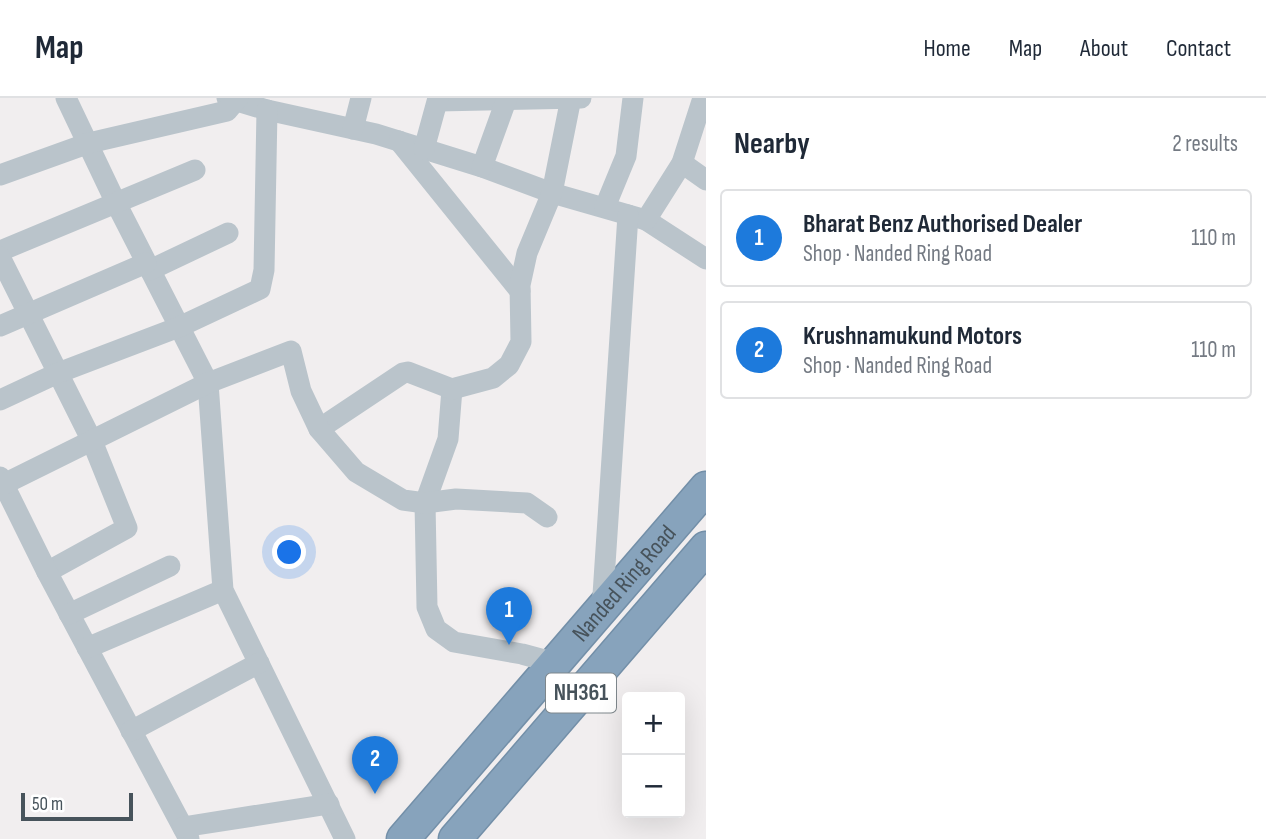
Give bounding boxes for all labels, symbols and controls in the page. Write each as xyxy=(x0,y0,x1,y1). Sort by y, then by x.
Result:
text: Map xyxy=(35,28,84,68)
text: Home xyxy=(923,34,971,63)
text: Map xyxy=(1009,34,1042,63)
text: About xyxy=(1080,34,1128,63)
text: Contact xyxy=(1166,34,1231,63)
text: Nearby xyxy=(734,126,810,162)
text: 2 results xyxy=(1172,130,1238,158)
text: Bharat Benz Authorised Dealer xyxy=(803,209,1082,240)
text: 1 xyxy=(754,224,764,252)
text: 110 m xyxy=(1191,224,1236,252)
text: Shop · Nanded Ring Road xyxy=(803,240,992,268)
text: Krushnamukund Motors xyxy=(803,321,1022,352)
text: 2 xyxy=(754,336,764,364)
text: 110 m xyxy=(1191,336,1236,364)
text: Shop · Nanded Ring Road xyxy=(803,352,992,380)
street label: Nanded Ring Road xyxy=(566,519,682,647)
your location xyxy=(272,535,306,569)
pin: 1 xyxy=(486,587,532,645)
road number: NH361 xyxy=(546,674,616,712)
map controls xyxy=(622,692,685,818)
button: + xyxy=(622,692,685,755)
pin: 2 xyxy=(352,736,398,794)
button: − xyxy=(622,755,685,818)
scale bar xyxy=(21,790,133,822)
text: 50 m xyxy=(32,793,63,816)

